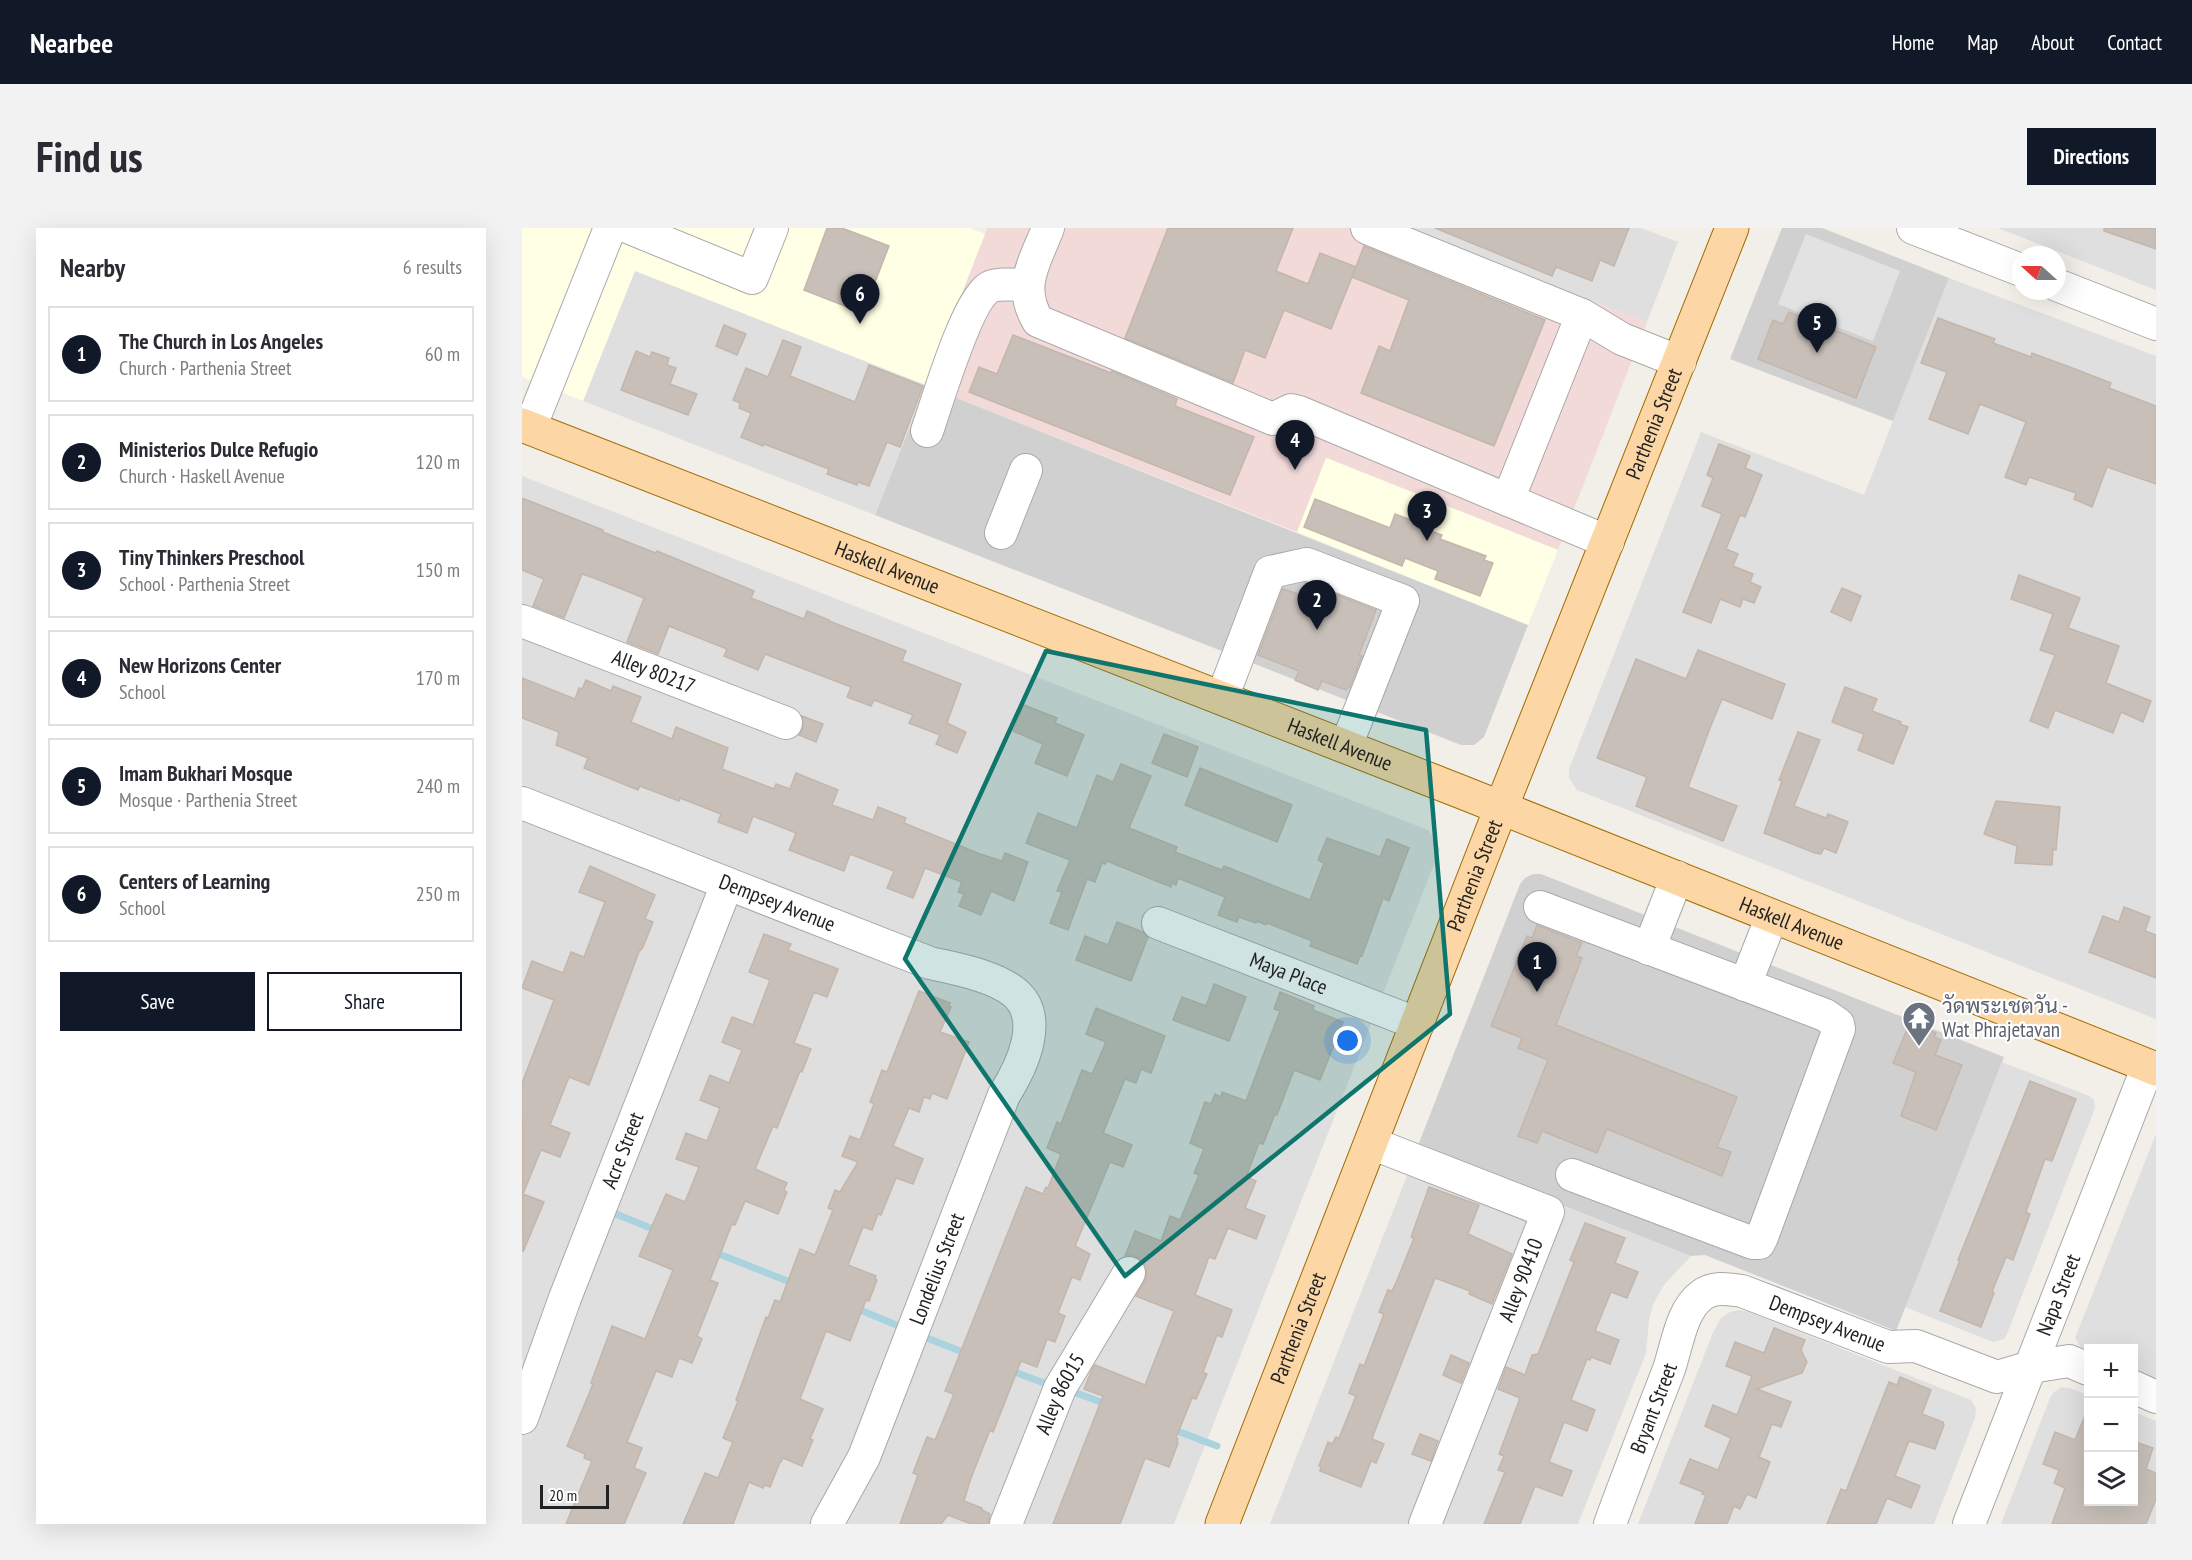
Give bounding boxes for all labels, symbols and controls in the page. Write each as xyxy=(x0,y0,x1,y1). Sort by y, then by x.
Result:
text: Nearbee xyxy=(30,24,113,61)
text: Home xyxy=(1892,29,1934,56)
text: Map xyxy=(1967,29,1998,56)
text: About xyxy=(2031,29,2074,56)
text: Contact xyxy=(2107,29,2162,56)
button: Directions xyxy=(2027,128,2156,185)
text: Find us xyxy=(36,129,143,184)
north arrow xyxy=(2012,246,2066,300)
text: Nearby xyxy=(60,251,125,284)
text: 6 results xyxy=(403,254,462,280)
pin: 6 xyxy=(840,274,880,324)
pin: 5 xyxy=(1798,304,1836,353)
text: The Church in Los Angeles xyxy=(119,327,323,355)
text: 1 xyxy=(77,341,86,367)
text: 60 m xyxy=(425,341,460,367)
text: Church · Parthenia Street xyxy=(119,355,292,381)
street label: Parthenia Street xyxy=(1619,364,1688,483)
pin: 4 xyxy=(1276,420,1314,470)
text: Ministerios Dulce Refugio xyxy=(119,435,318,463)
text: 2 xyxy=(77,449,86,475)
text: 120 m xyxy=(416,449,460,475)
text: Church · Haskell Avenue xyxy=(119,463,285,489)
pin: 3 xyxy=(1408,492,1446,541)
street label: Haskell Avenue xyxy=(831,535,944,600)
text: Tiny Thinkers Preschool xyxy=(119,543,304,571)
text: 3 xyxy=(77,557,86,583)
text: 150 m xyxy=(416,557,460,583)
text: School · Parthenia Street xyxy=(119,571,290,597)
pin: 2 xyxy=(1298,580,1336,630)
street label: Alley 80217 xyxy=(608,643,699,700)
text: New Horizons Center xyxy=(119,651,281,679)
text: 4 xyxy=(77,665,86,691)
text: 170 m xyxy=(416,665,460,691)
text: School xyxy=(119,679,165,705)
street label: Haskell Avenue xyxy=(1284,711,1396,777)
text: Imam Bukhari Mosque xyxy=(119,759,293,787)
text: 5 xyxy=(77,773,86,799)
text: 240 m xyxy=(416,773,460,799)
text: Mosque · Parthenia Street xyxy=(119,787,297,813)
street label: Parthenia Street xyxy=(1440,815,1508,935)
text: Centers of Learning xyxy=(119,867,270,895)
street label: Dempsey Avenue xyxy=(715,868,839,937)
text: 6 xyxy=(77,881,86,907)
text: 250 m xyxy=(416,881,460,907)
street label: Haskell Avenue xyxy=(1736,890,1848,956)
text: School xyxy=(119,895,165,921)
pin: 1 xyxy=(1518,942,1556,992)
street label: Maya Place xyxy=(1246,946,1331,1001)
button: Save xyxy=(60,972,255,1031)
button: Share xyxy=(267,972,462,1031)
place label: วัดพระเชตวัน - Wat Phrajetavan xyxy=(1942,992,2068,1043)
temple icon: วัดพระเชตวัน - Wat Phrajetavan xyxy=(1901,1000,1937,1047)
your location xyxy=(1333,1026,1362,1055)
street label: Acre Street xyxy=(595,1108,649,1192)
street label: Londelius Street xyxy=(903,1209,970,1328)
street label: Alley 90410 xyxy=(1492,1234,1549,1325)
street label: Napa Street xyxy=(2030,1250,2086,1339)
street label: Parthenia Street xyxy=(1264,1268,1332,1388)
street label: Dempsey Avenue xyxy=(1766,1289,1889,1358)
map controls xyxy=(2084,1344,2138,1506)
button: + xyxy=(2084,1344,2138,1398)
street label: Alley 86015 xyxy=(1029,1348,1091,1438)
street label: Bryant Street xyxy=(1624,1359,1683,1457)
button: − xyxy=(2084,1398,2138,1452)
button: layers xyxy=(2084,1452,2138,1506)
scale bar xyxy=(540,1482,609,1510)
text: 20 m xyxy=(549,1485,577,1505)

